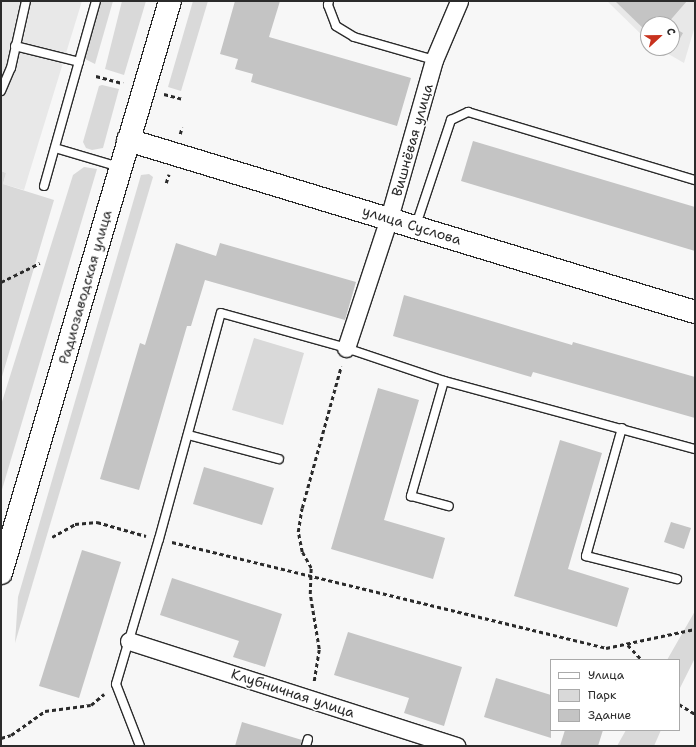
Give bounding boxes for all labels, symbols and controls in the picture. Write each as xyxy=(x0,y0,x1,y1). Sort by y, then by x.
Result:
north arrow xyxy=(640,16,680,56)
text: С xyxy=(662,26,679,38)
street label: Вишнёвая улица xyxy=(388,82,436,198)
street label: улица Суслова xyxy=(361,202,463,248)
street label: Радиозаводская улица xyxy=(55,208,115,366)
legend xyxy=(550,659,680,731)
street label: Клубничная улица xyxy=(229,665,357,721)
text: Улица xyxy=(588,667,624,683)
text: Парк xyxy=(588,687,616,703)
text: Здание xyxy=(588,707,631,723)

